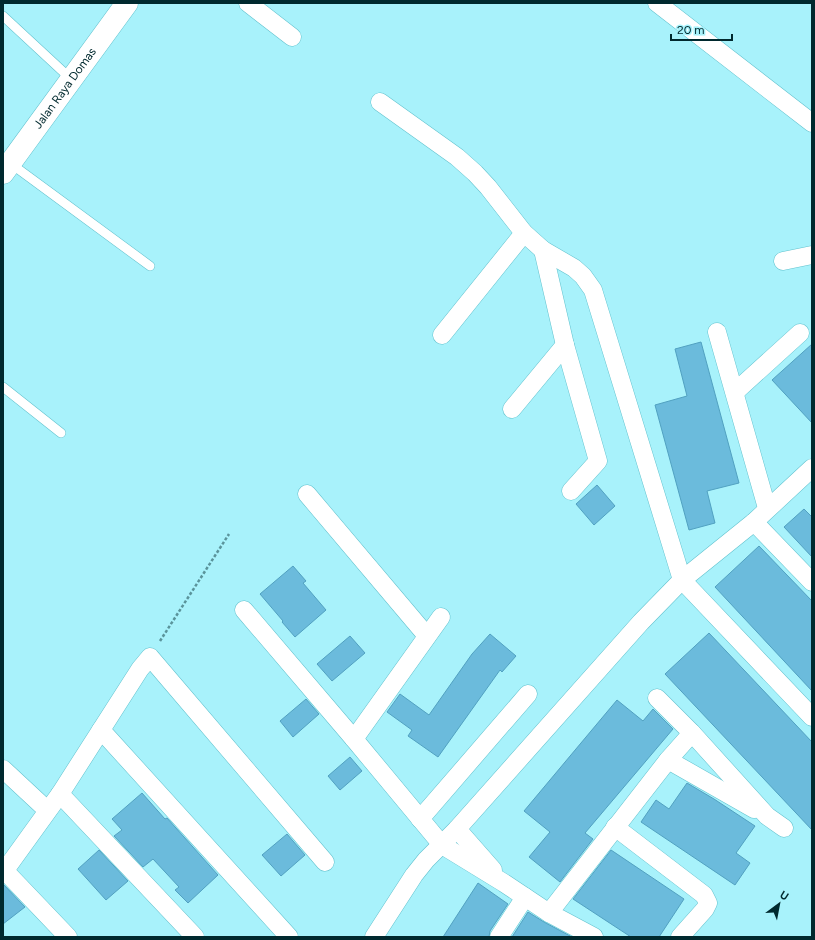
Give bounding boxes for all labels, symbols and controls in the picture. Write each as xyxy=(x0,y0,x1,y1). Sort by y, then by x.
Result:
scale bar xyxy=(671,16,732,42)
text: 20 m xyxy=(677,23,705,37)
street label: Jalan Raya Domas xyxy=(31,45,99,131)
north arrow xyxy=(759,884,799,924)
text: U xyxy=(777,888,791,904)

